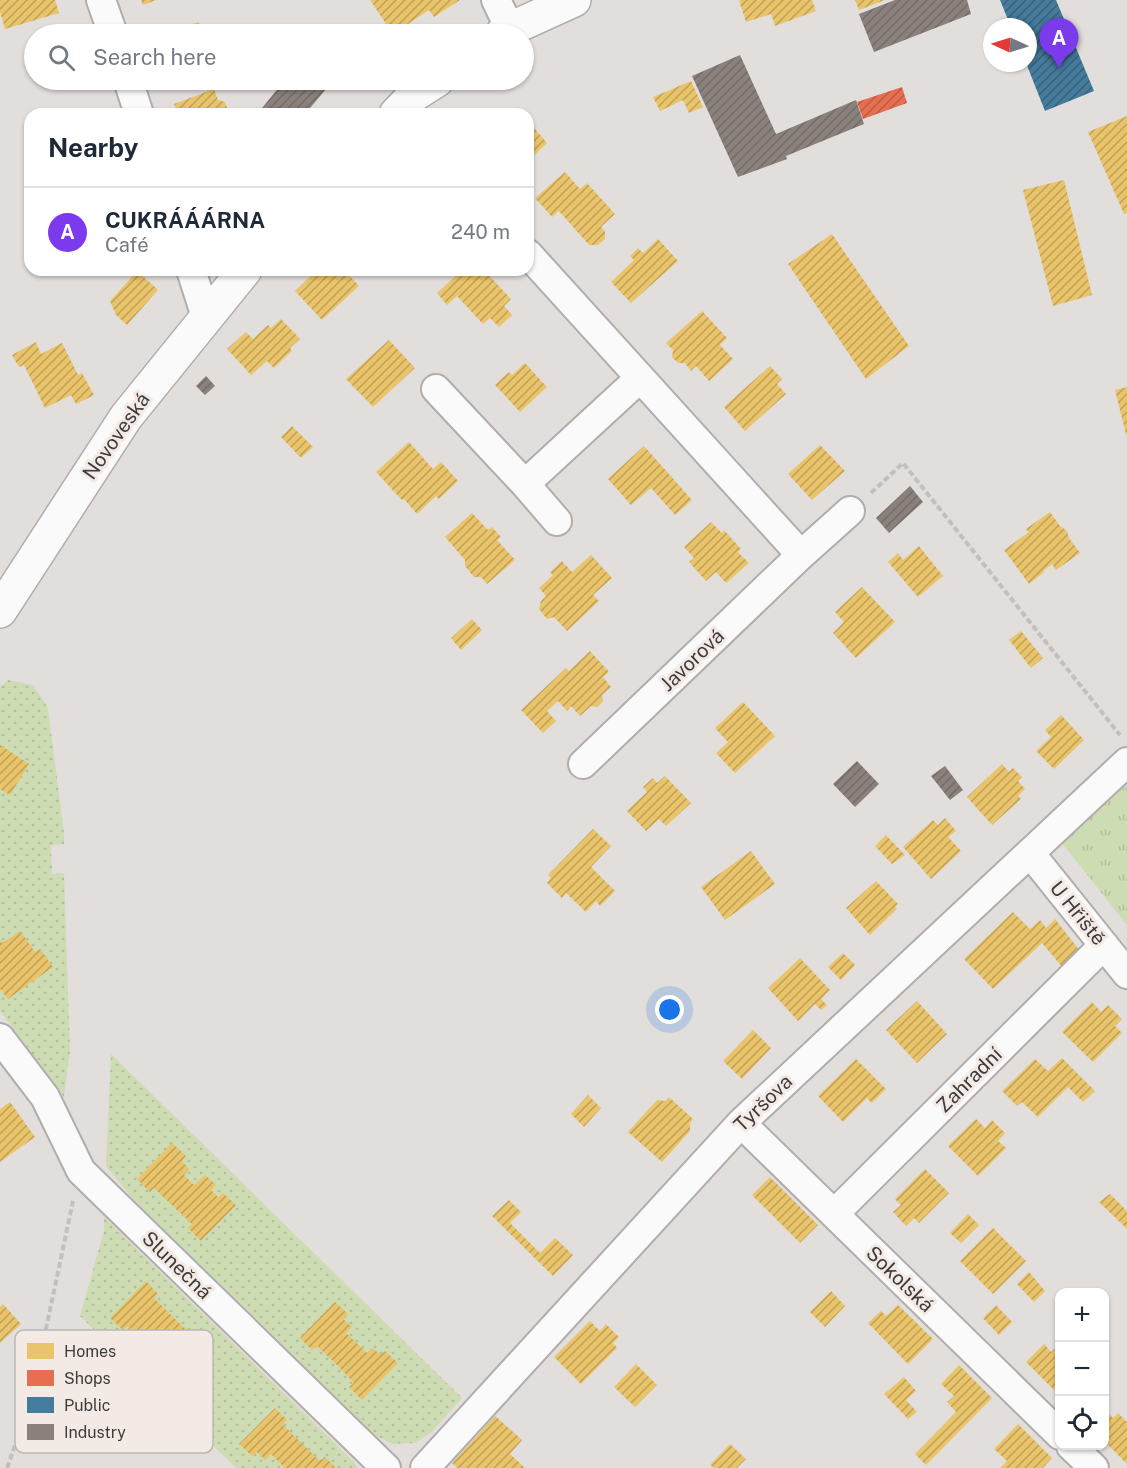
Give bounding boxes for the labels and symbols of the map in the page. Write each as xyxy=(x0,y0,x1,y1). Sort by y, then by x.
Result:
north arrow xyxy=(983,18,1037,72)
pin: A xyxy=(1040,19,1078,68)
street label: Novoveská xyxy=(77,388,155,484)
street label: Javorová xyxy=(655,624,729,696)
street label: U Hřiště xyxy=(1045,876,1111,950)
your location xyxy=(655,995,684,1024)
street label: Zahradní xyxy=(931,1042,1007,1118)
street label: Tyršova xyxy=(729,1069,797,1137)
street label: Slunečná xyxy=(137,1226,217,1304)
street label: Sokolská xyxy=(861,1241,939,1317)
legend xyxy=(15,1330,213,1453)
text: Homes xyxy=(64,1342,116,1361)
text: Shops xyxy=(64,1369,111,1388)
text: Public xyxy=(64,1396,111,1415)
text: Industry xyxy=(64,1423,126,1442)

